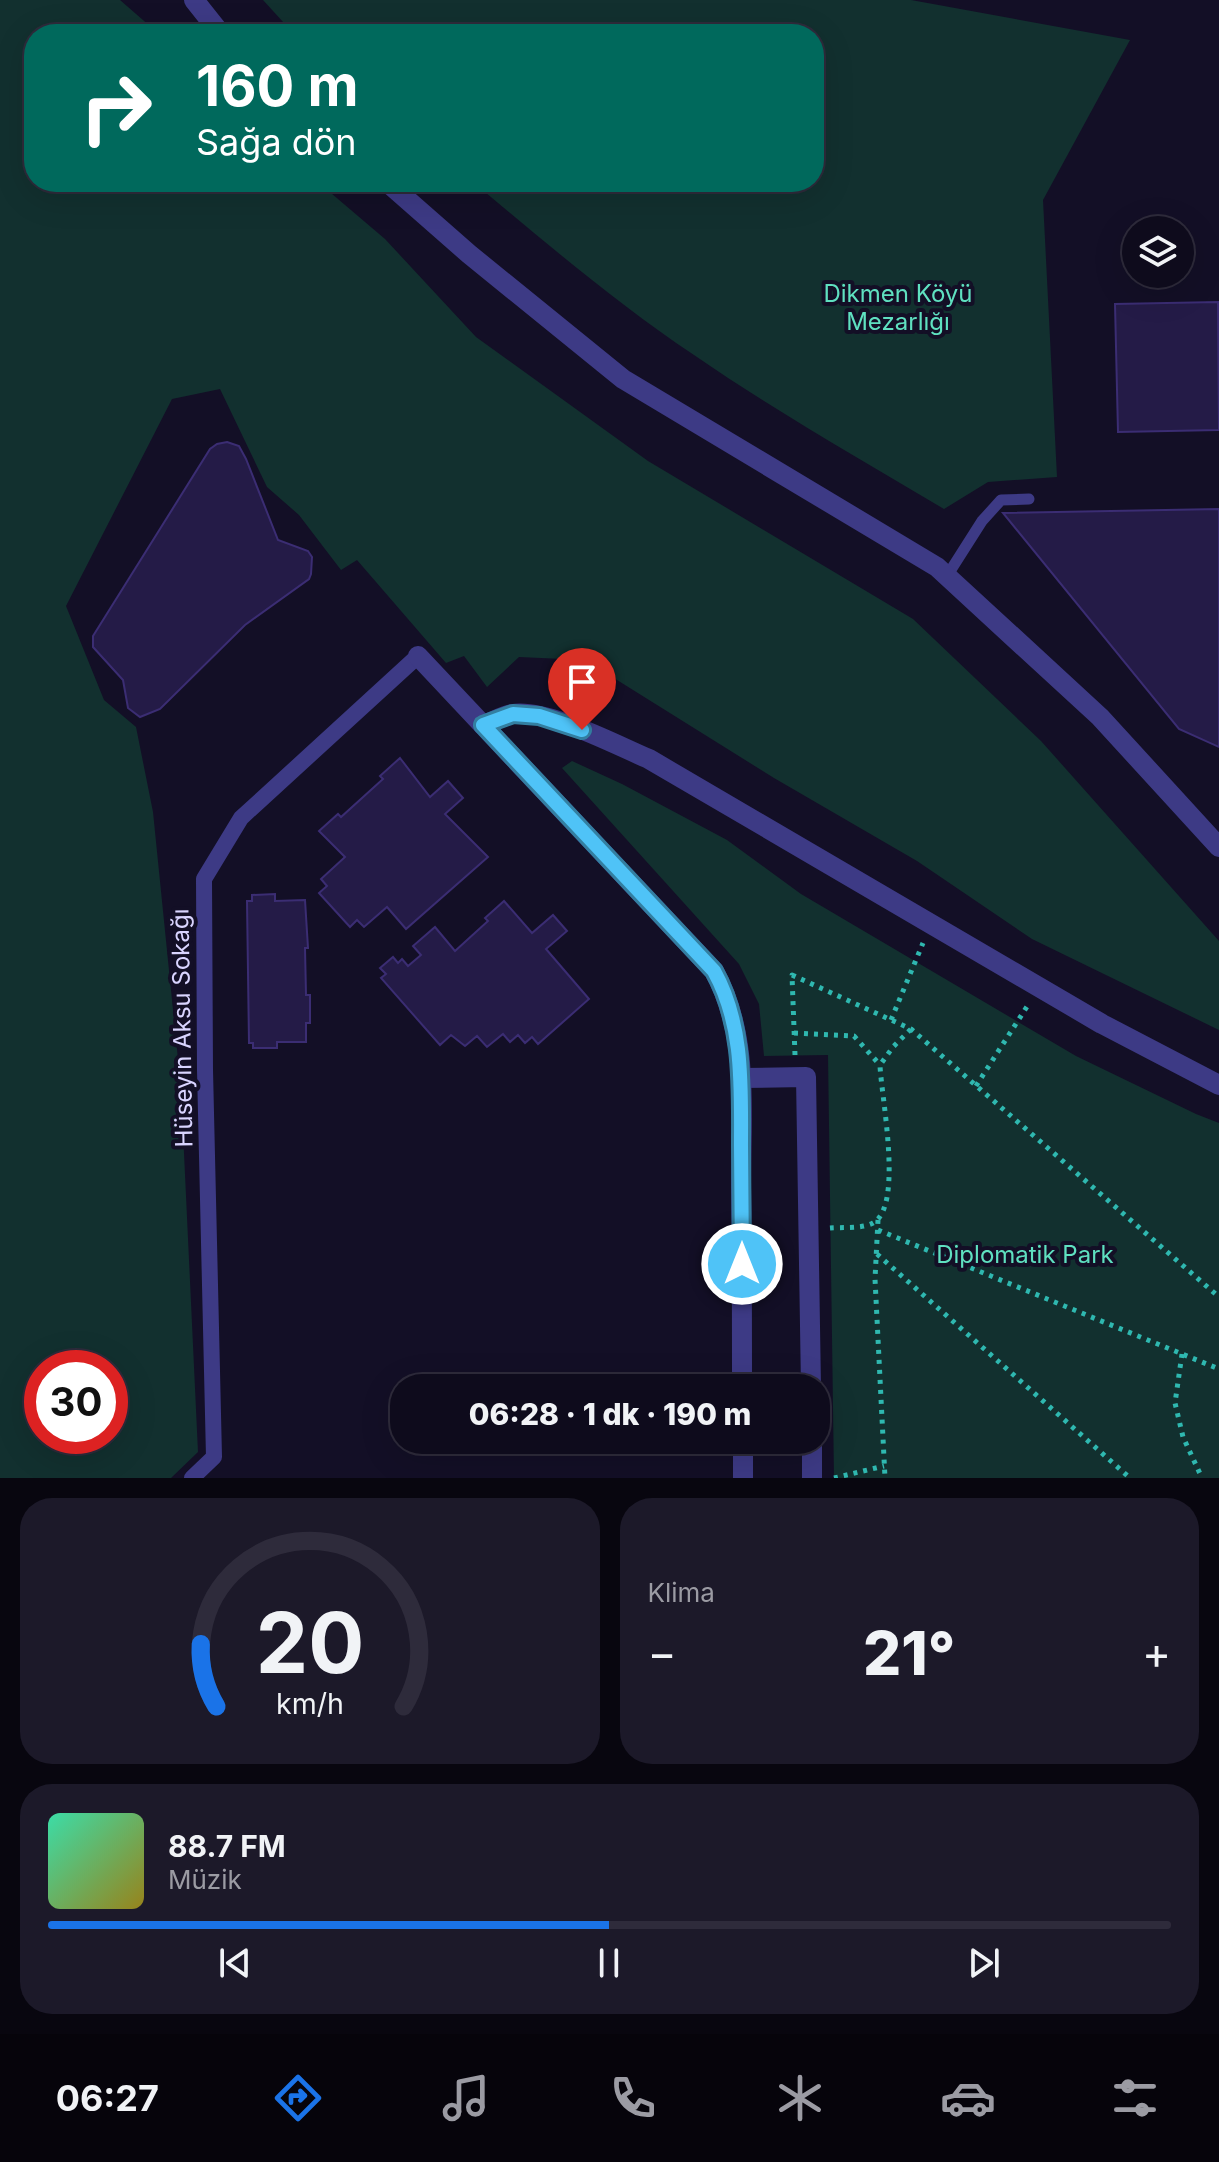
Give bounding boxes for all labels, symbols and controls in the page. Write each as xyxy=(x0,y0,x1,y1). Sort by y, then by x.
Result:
text: 160 m xyxy=(196,52,359,120)
icon: right xyxy=(64,56,168,160)
text: Sağa dön xyxy=(196,120,357,164)
map controls xyxy=(1122,216,1194,288)
button: layers xyxy=(1122,216,1194,288)
park label: Dikmen Köyü Mezarlığı xyxy=(823,279,973,336)
pin xyxy=(548,648,616,730)
icon: arrive xyxy=(560,660,604,704)
street label: Hüseyin Aksu Sokağı xyxy=(165,908,199,1148)
position arrow xyxy=(700,1222,784,1306)
park label: Diplomatik Park xyxy=(936,1240,1114,1269)
speed limit sign: 30 xyxy=(24,1350,128,1454)
text: 06:28 · 1 dk · 190 m xyxy=(469,1396,751,1432)
text: Klima xyxy=(648,1577,715,1608)
text: 20 xyxy=(256,1592,364,1693)
text: 21° xyxy=(863,1617,955,1689)
text: − xyxy=(648,1626,677,1680)
text: + xyxy=(1142,1626,1171,1680)
text: km/h xyxy=(276,1686,344,1721)
text: 88.7 FM xyxy=(168,1828,286,1864)
text: Müzik xyxy=(168,1864,242,1895)
icon: previous xyxy=(213,1941,257,1985)
icon: pause xyxy=(587,1941,631,1985)
icon: next xyxy=(962,1941,1006,1985)
icon: directions xyxy=(270,2070,326,2126)
icon: music xyxy=(438,2070,494,2126)
icon: phone xyxy=(605,2070,661,2126)
icon: climate xyxy=(772,2070,828,2126)
icon: car xyxy=(940,2070,996,2126)
icon: filters xyxy=(1107,2070,1163,2126)
text: 06:27 xyxy=(56,2076,159,2120)

